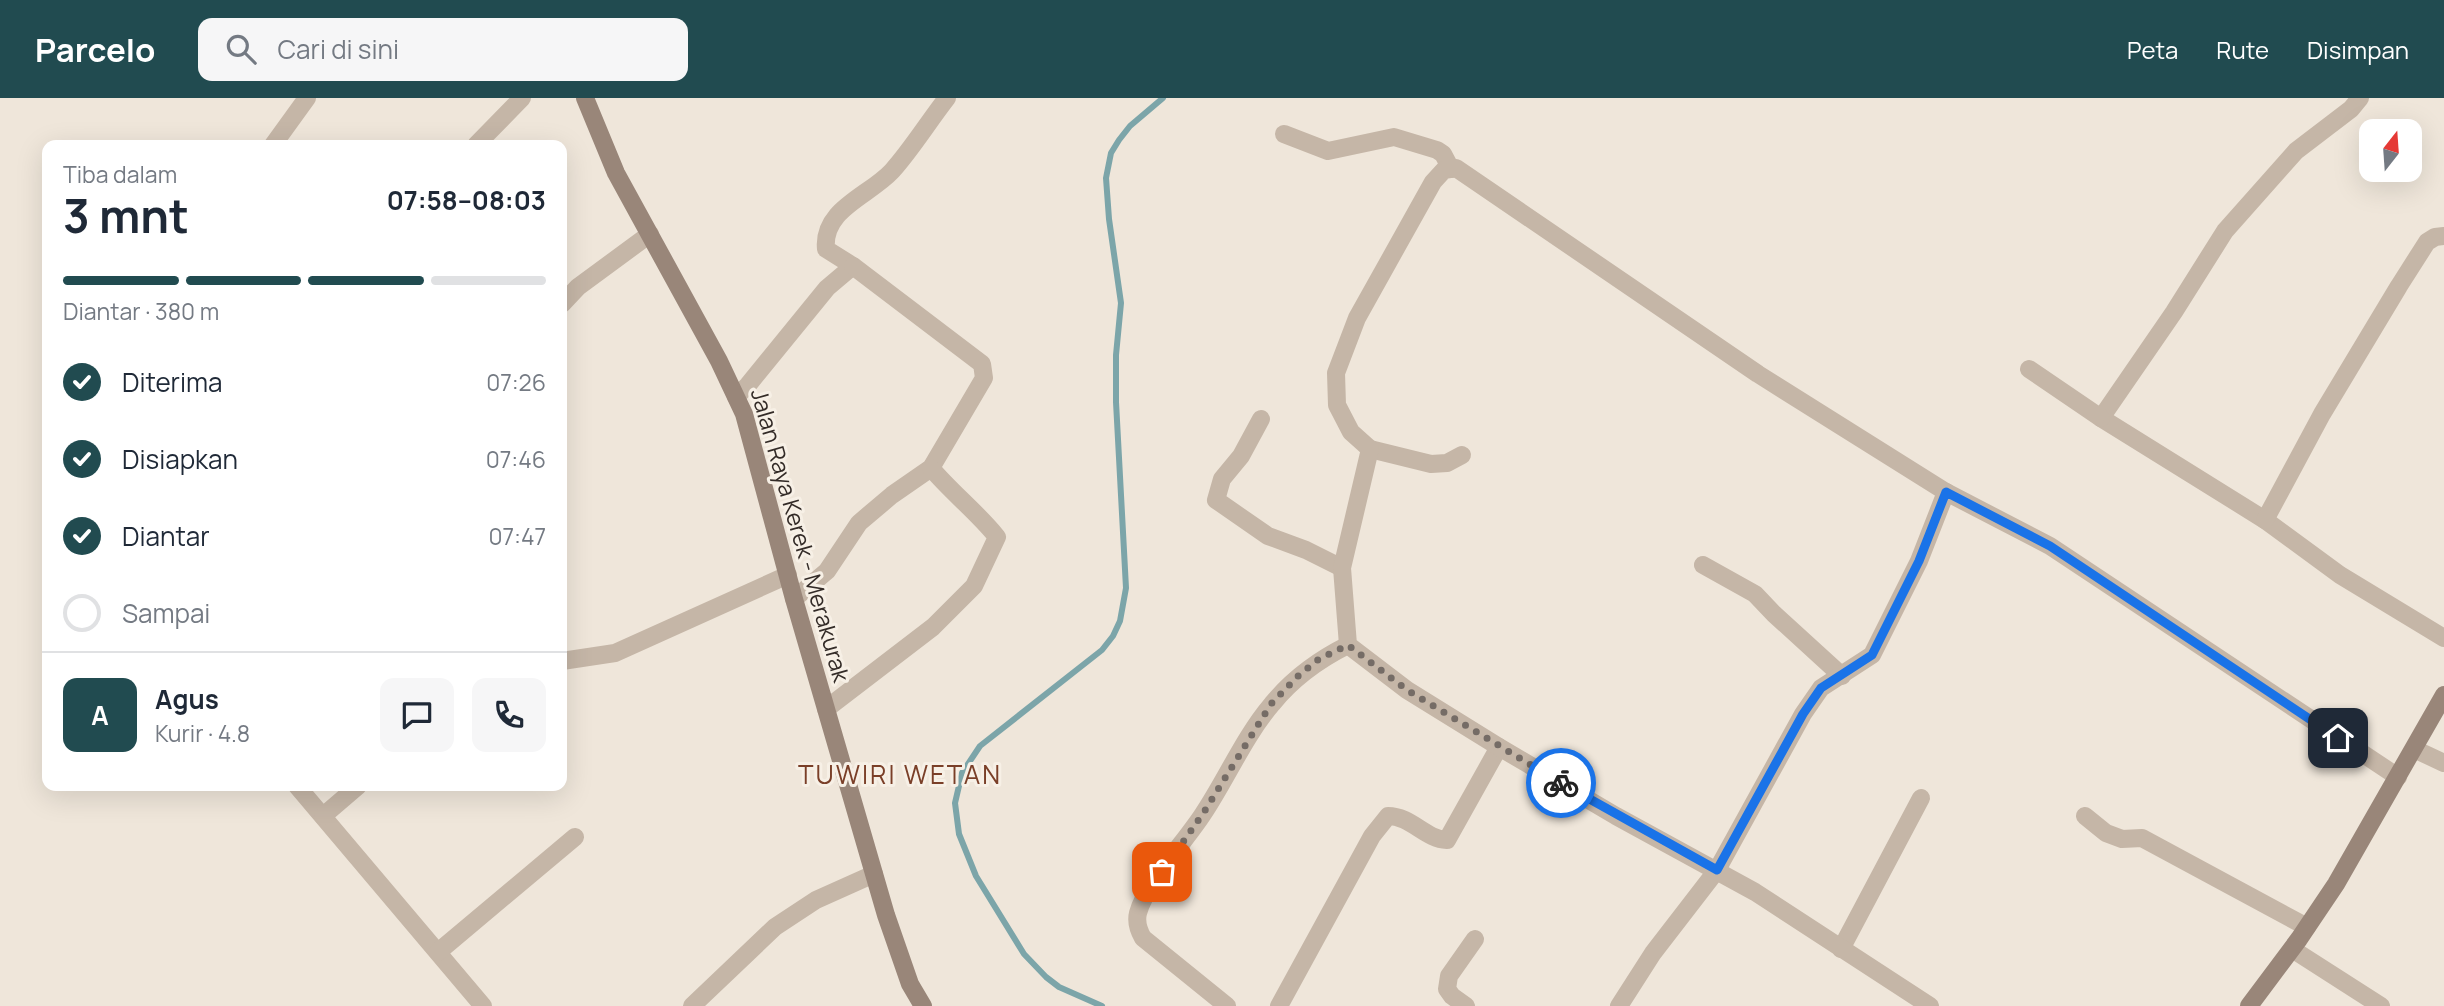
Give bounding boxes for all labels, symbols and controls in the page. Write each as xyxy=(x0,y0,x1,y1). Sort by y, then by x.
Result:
search box xyxy=(198,18,688,81)
text: Parcelo xyxy=(35,27,156,72)
icon: search xyxy=(222,30,260,68)
text: Cari di sini xyxy=(278,31,399,67)
text: Peta xyxy=(2127,33,2178,66)
text: Rute xyxy=(2216,33,2269,66)
text: Disimpan xyxy=(2307,33,2409,66)
north arrow xyxy=(2359,119,2422,182)
map controls xyxy=(2359,119,2422,182)
text: Tiba dalam xyxy=(63,158,177,190)
text: 07:58–08:03 xyxy=(387,182,546,218)
text: 3 mnt xyxy=(63,184,189,247)
text: Diantar · 380 m xyxy=(63,295,219,327)
icon: check xyxy=(63,363,101,401)
text: Diterima xyxy=(122,364,223,400)
text: 07:26 xyxy=(486,366,546,398)
street label: Jalan Raya Kerek - Merakurak xyxy=(744,385,858,686)
icon: check xyxy=(63,440,101,478)
text: Disiapkan xyxy=(122,441,238,477)
text: 07:46 xyxy=(486,443,546,475)
icon: check xyxy=(63,517,101,555)
text: Diantar xyxy=(122,518,210,554)
text: 07:47 xyxy=(488,520,546,552)
text: Sampai xyxy=(122,595,210,631)
button: chat xyxy=(380,678,454,752)
button: phone xyxy=(472,678,546,752)
text: Agus xyxy=(155,681,219,717)
text: A xyxy=(91,697,109,733)
pin xyxy=(2308,708,2368,768)
text: Kurir · 4.8 xyxy=(155,717,250,749)
icon: home xyxy=(2319,719,2357,757)
courier xyxy=(1526,748,1596,818)
district label: TUWIRI WETAN xyxy=(798,756,1002,792)
icon: bike xyxy=(1542,764,1580,802)
pin xyxy=(1132,842,1192,902)
icon: bag xyxy=(1143,853,1181,891)

